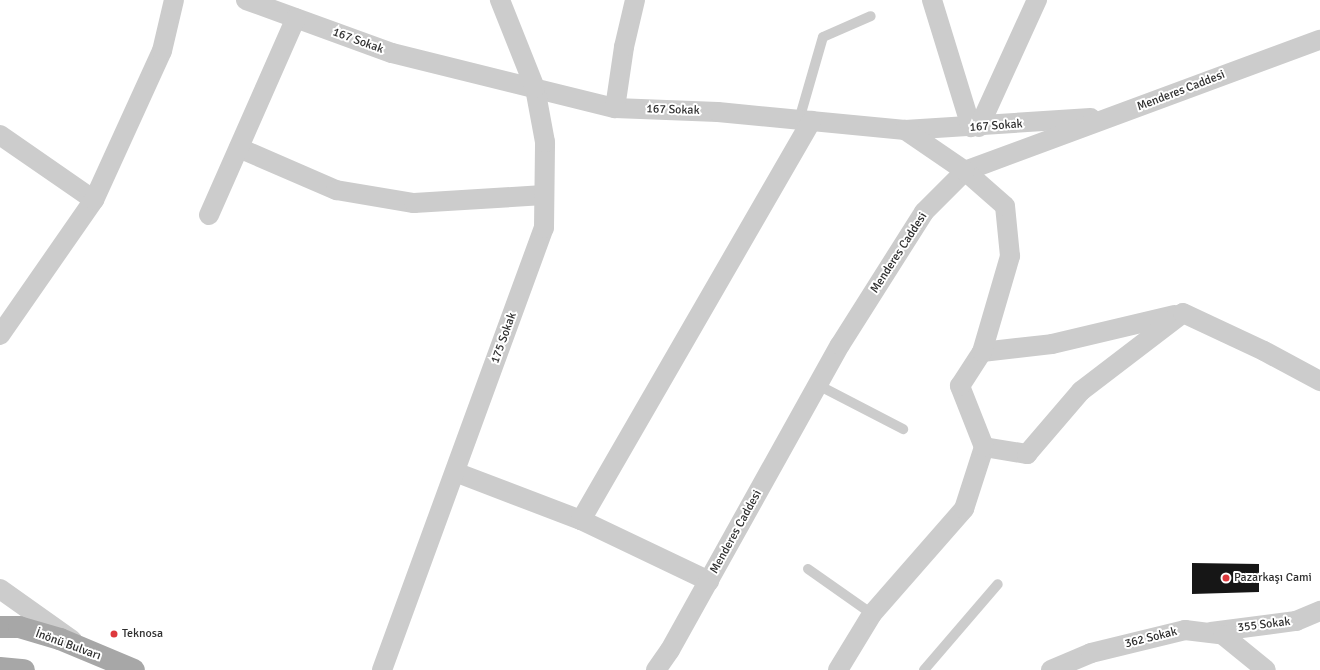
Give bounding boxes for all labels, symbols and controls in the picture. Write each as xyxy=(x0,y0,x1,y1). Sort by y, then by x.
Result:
street label: 167 Sokak xyxy=(331,25,385,57)
street label: Menderes Caddesi xyxy=(1135,68,1227,114)
street label: 167 Sokak xyxy=(646,102,700,118)
street label: 167 Sokak xyxy=(969,117,1023,135)
street label: Menderes Caddesi xyxy=(868,210,930,296)
street label: 175 Sokak xyxy=(488,311,520,365)
street label: Menderes Caddesi xyxy=(707,488,765,576)
place label: Pazarkaşı Cami xyxy=(1234,571,1312,585)
marker: Pazarkaşı Cami xyxy=(1221,573,1231,583)
street label: 355 Sokak xyxy=(1237,615,1291,635)
street label: 362 Sokak xyxy=(1123,625,1179,651)
street label: İnönü Bulvarı xyxy=(33,626,103,664)
place label: Teknosa xyxy=(122,627,163,641)
marker: Teknosa xyxy=(109,629,119,639)

